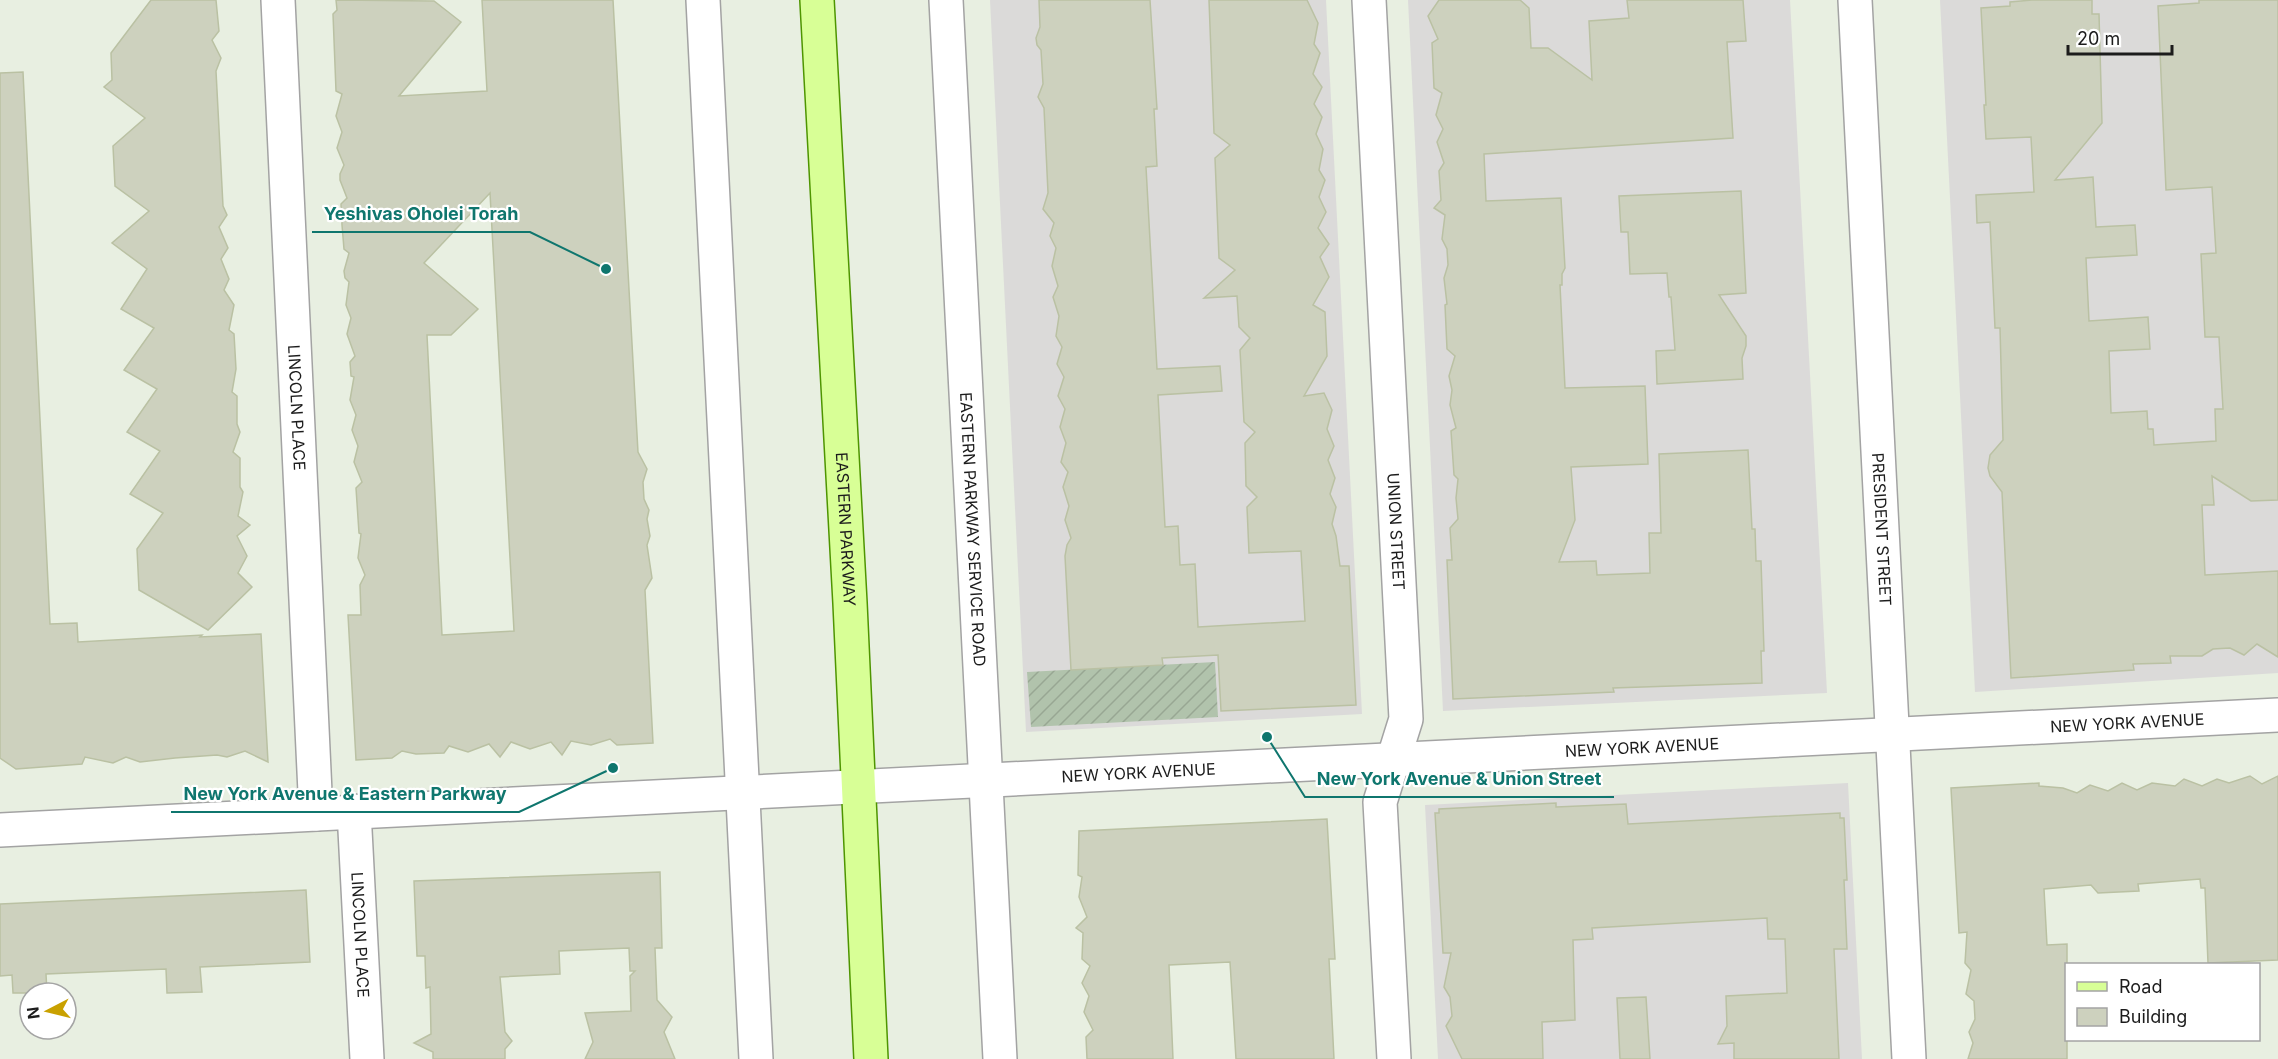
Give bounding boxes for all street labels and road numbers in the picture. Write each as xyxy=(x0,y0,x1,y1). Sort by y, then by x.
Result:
street label: LINCOLN PLACE xyxy=(284,344,310,471)
street label: EASTERN PARKWAY SERVICE ROAD xyxy=(956,392,990,667)
street label: EASTERN PARKWAY xyxy=(832,452,860,607)
street label: PRESIDENT STREET xyxy=(1868,452,1896,606)
street label: UNION STREET xyxy=(1383,472,1409,590)
street label: NEW YORK AVENUE xyxy=(2050,709,2205,736)
street label: NEW YORK AVENUE xyxy=(1564,733,1719,761)
street label: NEW YORK AVENUE xyxy=(1061,759,1216,786)
street label: LINCOLN PLACE xyxy=(347,871,374,998)

